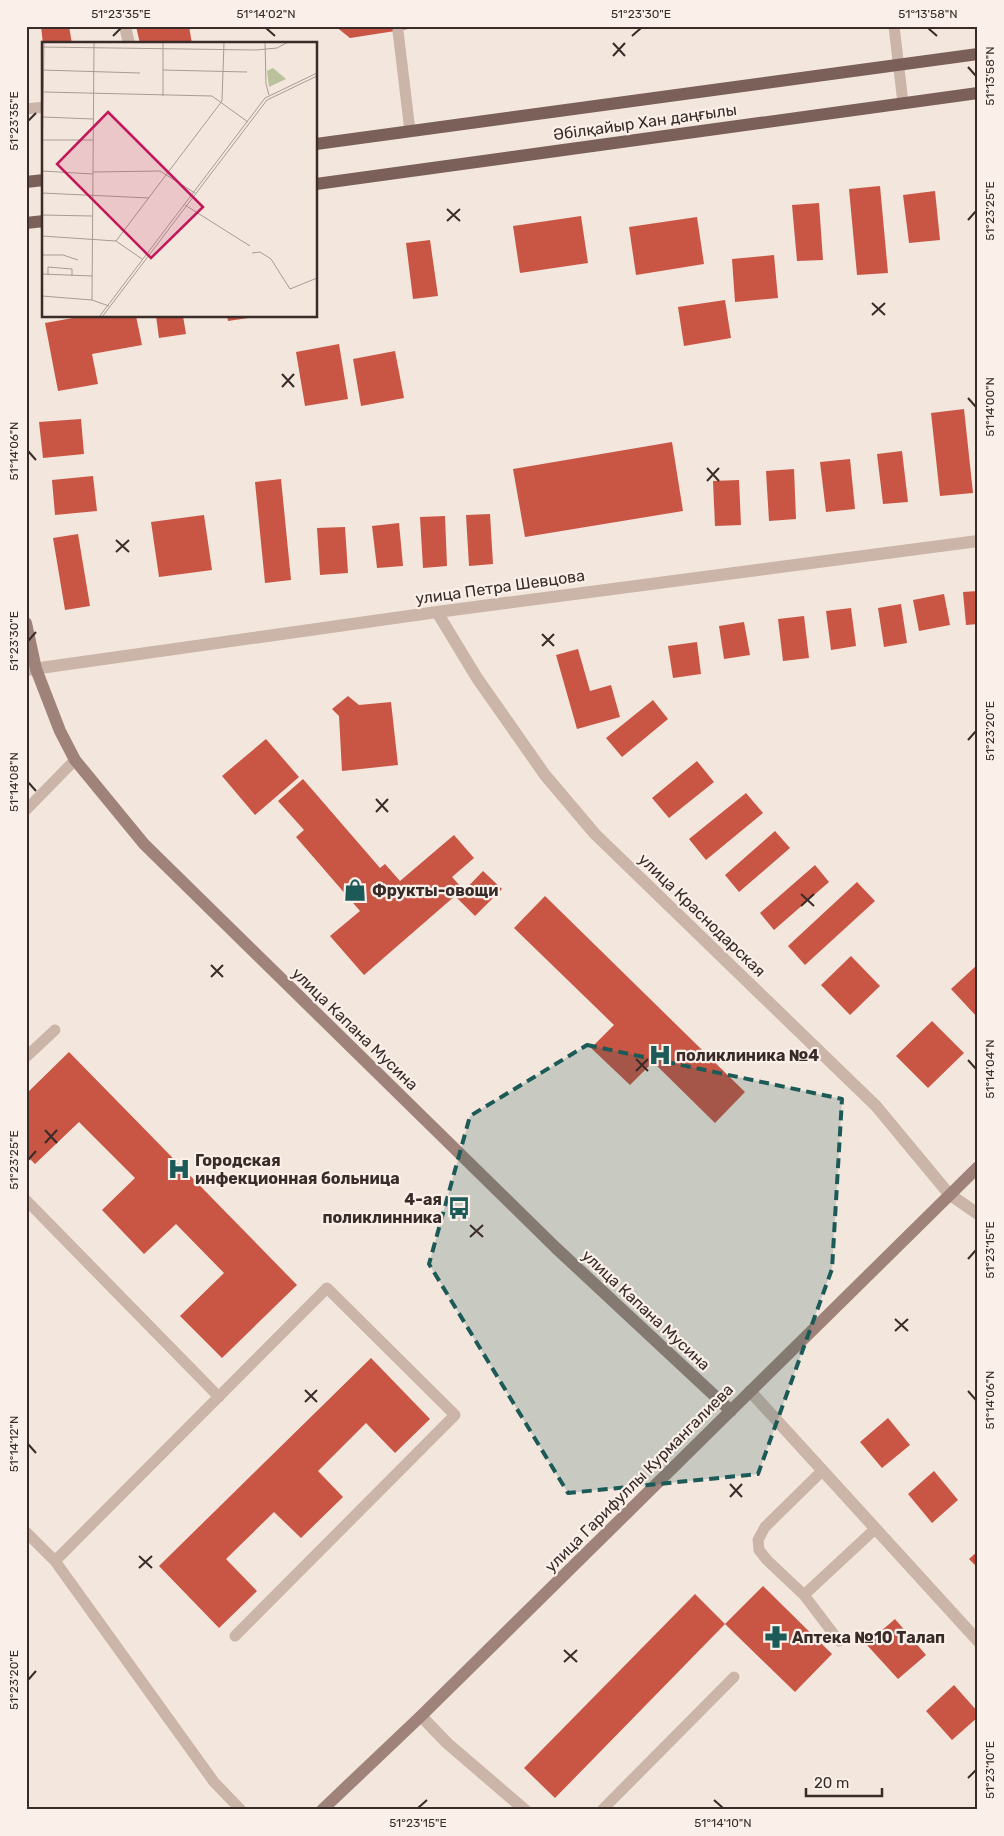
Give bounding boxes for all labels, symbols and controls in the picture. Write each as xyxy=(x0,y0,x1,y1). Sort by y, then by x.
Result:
text: 51°23'35"E xyxy=(91,7,151,21)
text: 51°14'02"N xyxy=(236,7,296,21)
text: 51°23'30"E xyxy=(611,7,671,21)
text: 51°13'58"N xyxy=(898,7,958,21)
inset map xyxy=(42,42,318,318)
text: 51°13'58"N xyxy=(983,46,997,106)
text: 51°23'35"E xyxy=(7,91,21,151)
street label: Әбілқайыр Хан даңғылы xyxy=(552,100,738,144)
text: 51°23'25"E xyxy=(983,181,997,241)
text: 51°14'00"N xyxy=(983,377,997,437)
text: 51°14'06"N xyxy=(7,422,21,480)
street label: улица Петра Шевцова xyxy=(414,566,586,608)
text: 51°23'30"E xyxy=(7,611,21,671)
text: 51°23'20"E xyxy=(983,701,997,761)
text: 51°14'08"N xyxy=(7,752,21,812)
street label: улица Краснодарская xyxy=(635,849,769,981)
shop icon: Фрукты-овощи xyxy=(342,877,368,903)
place label: Фрукты-овощи xyxy=(372,881,499,900)
street label: улица Капана Мусина xyxy=(288,964,422,1094)
text: 51°14'04"N xyxy=(983,1039,997,1099)
hospital icon: поликлиника №4 xyxy=(647,1042,673,1068)
place label: поликлиника №4 xyxy=(676,1046,819,1065)
text: 51°23'25"E xyxy=(7,1130,21,1190)
place label: Городская инфекционная больница xyxy=(195,1151,400,1188)
hospital icon: Городская инфекционная больница xyxy=(166,1156,192,1182)
place label: 4-ая поликлинника xyxy=(322,1190,442,1227)
bus stop icon: 4-ая поликлинника xyxy=(446,1195,472,1221)
text: 51°23'15"E xyxy=(983,1221,997,1279)
street label: улица Капана Мусина xyxy=(578,1246,714,1374)
text: 51°14'06"N xyxy=(983,1371,997,1429)
street label: улица Гарифуллы Курмангалиева xyxy=(541,1380,737,1576)
text: 51°14'12"N xyxy=(7,1416,21,1472)
pharmacy icon: Аптека №10 Талап xyxy=(763,1624,789,1650)
place label: Аптека №10 Талап xyxy=(792,1628,945,1647)
text: 51°23'20"E xyxy=(7,1650,21,1710)
text: 51°23'10"E xyxy=(983,1741,997,1799)
scale bar xyxy=(806,1766,883,1798)
text: 20 m xyxy=(814,1774,849,1792)
text: 51°23'15"E xyxy=(389,1816,447,1830)
text: 51°14'10"N xyxy=(694,1816,752,1830)

